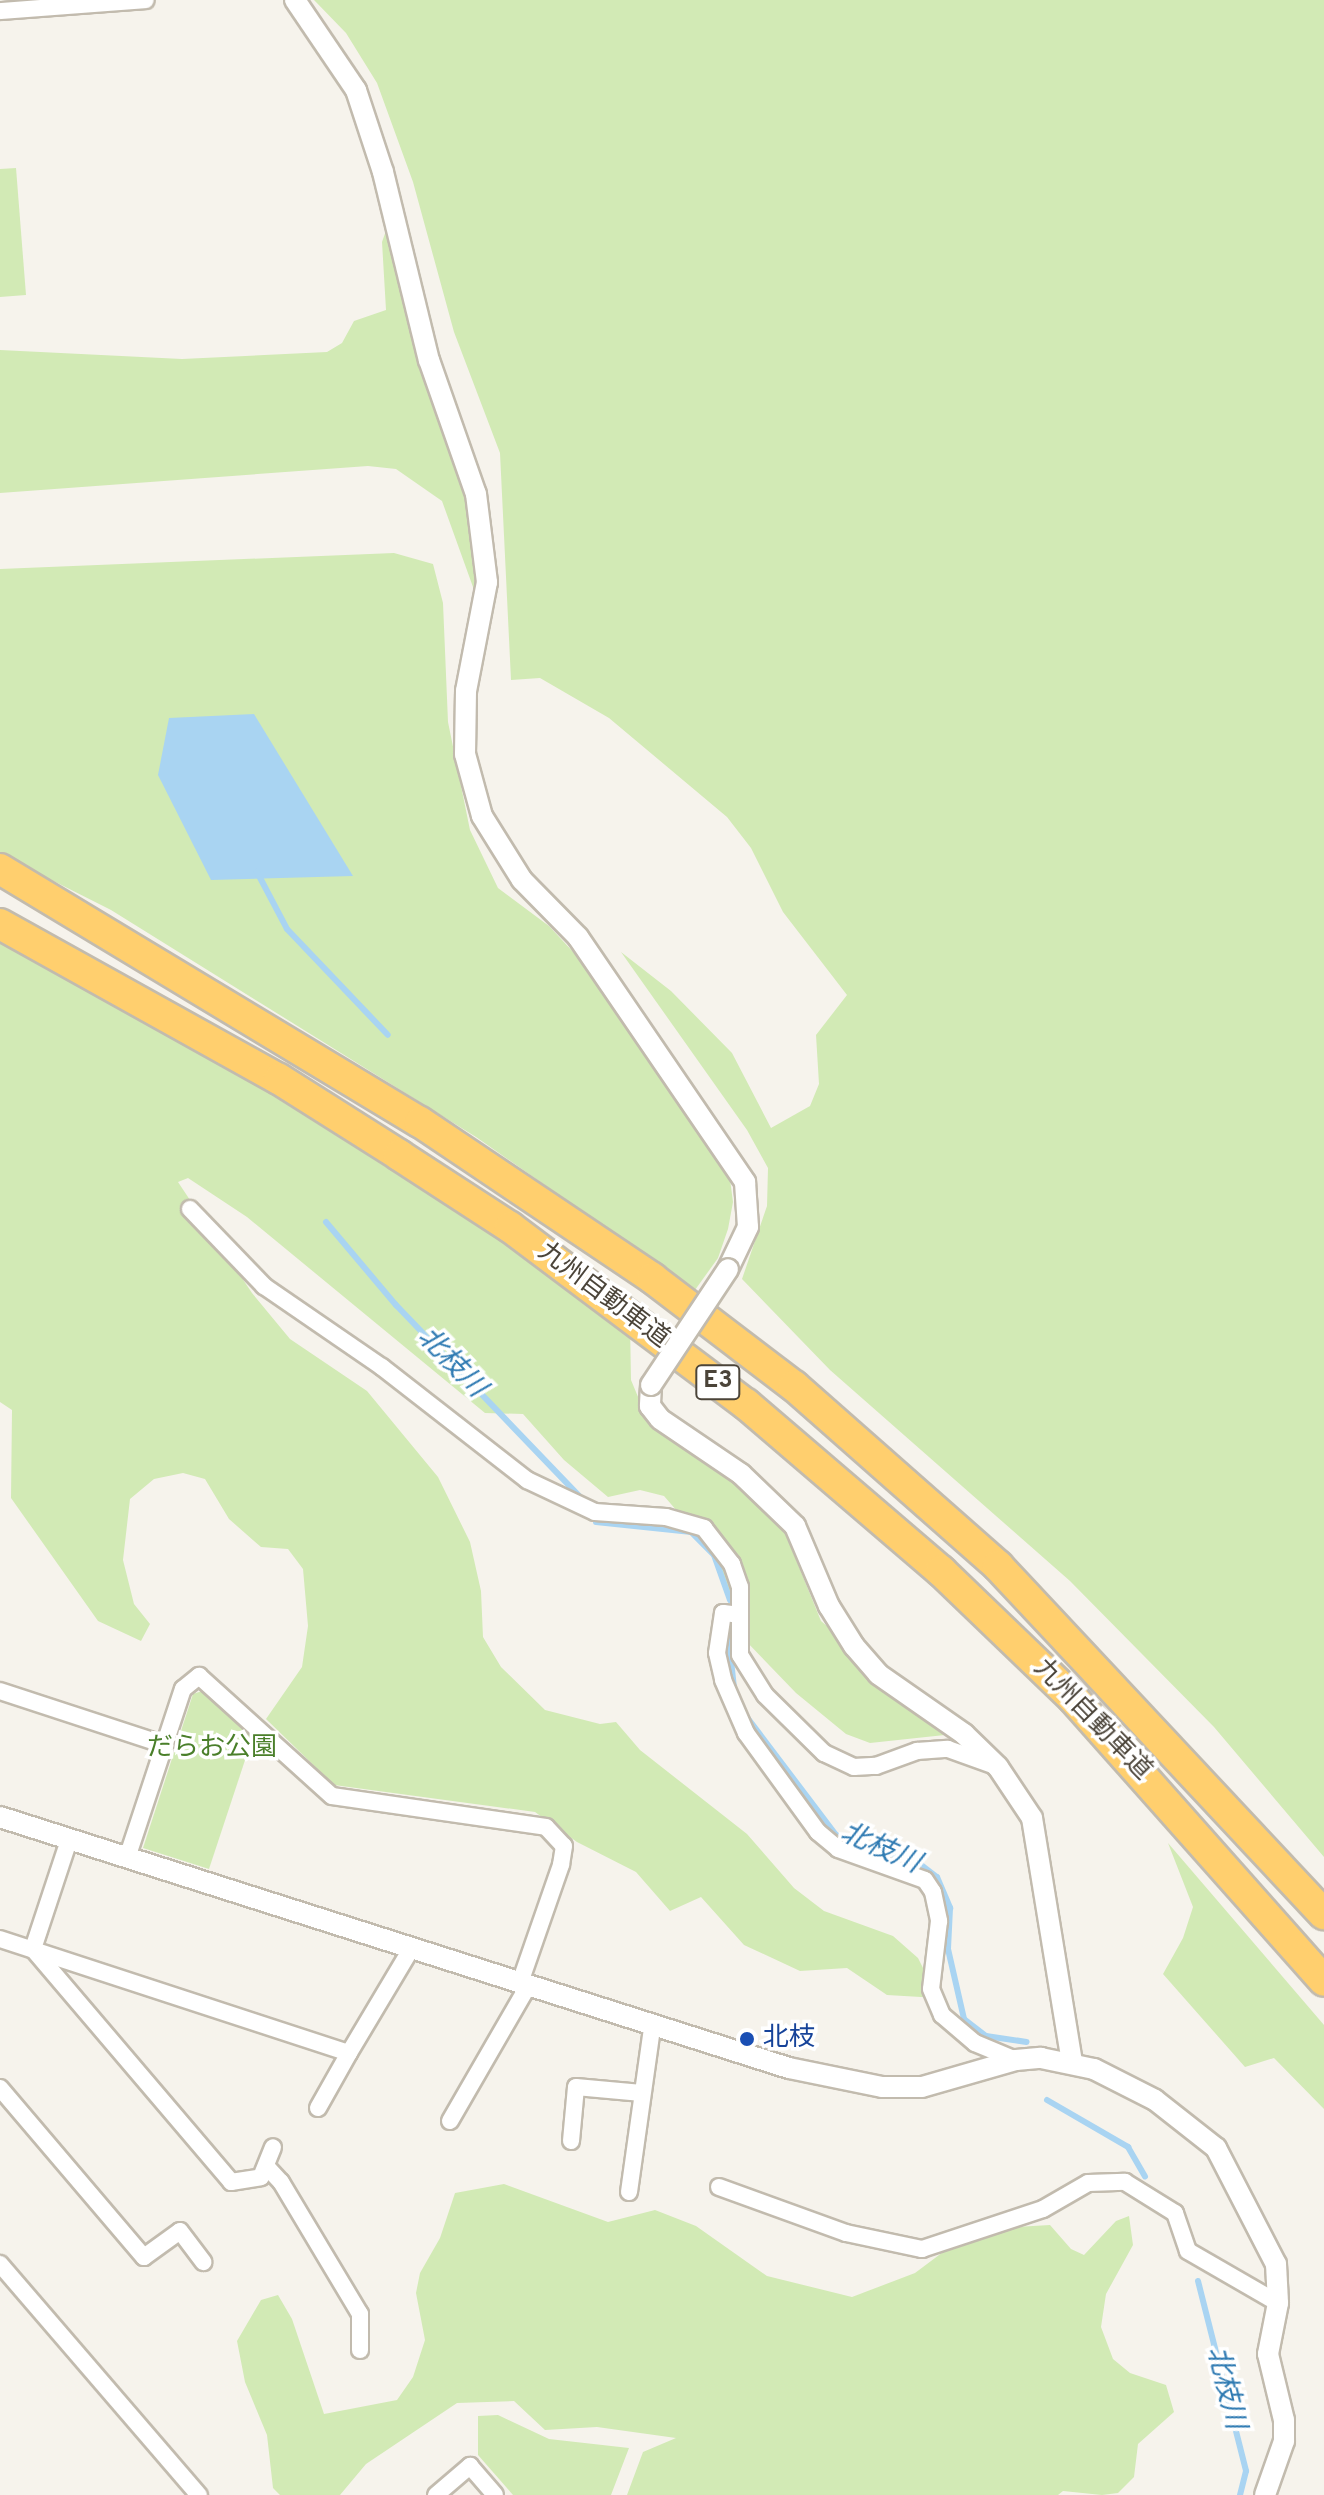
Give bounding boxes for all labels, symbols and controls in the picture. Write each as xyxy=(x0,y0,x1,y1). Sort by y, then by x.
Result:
street label: 九州自動車道 xyxy=(531,1237,675,1355)
water label: 北枝川 xyxy=(410,1321,492,1405)
road number: E3 xyxy=(694,1362,742,1402)
street label: 九州自動車道 xyxy=(1027,1653,1157,1787)
park label: だらお公園 xyxy=(147,1733,277,1765)
water label: 北枝川 xyxy=(835,1817,925,1881)
place label: 北枝 xyxy=(763,2023,815,2055)
marker: 北枝 xyxy=(738,2030,756,2048)
water label: 北枝川 xyxy=(1199,2343,1251,2433)

